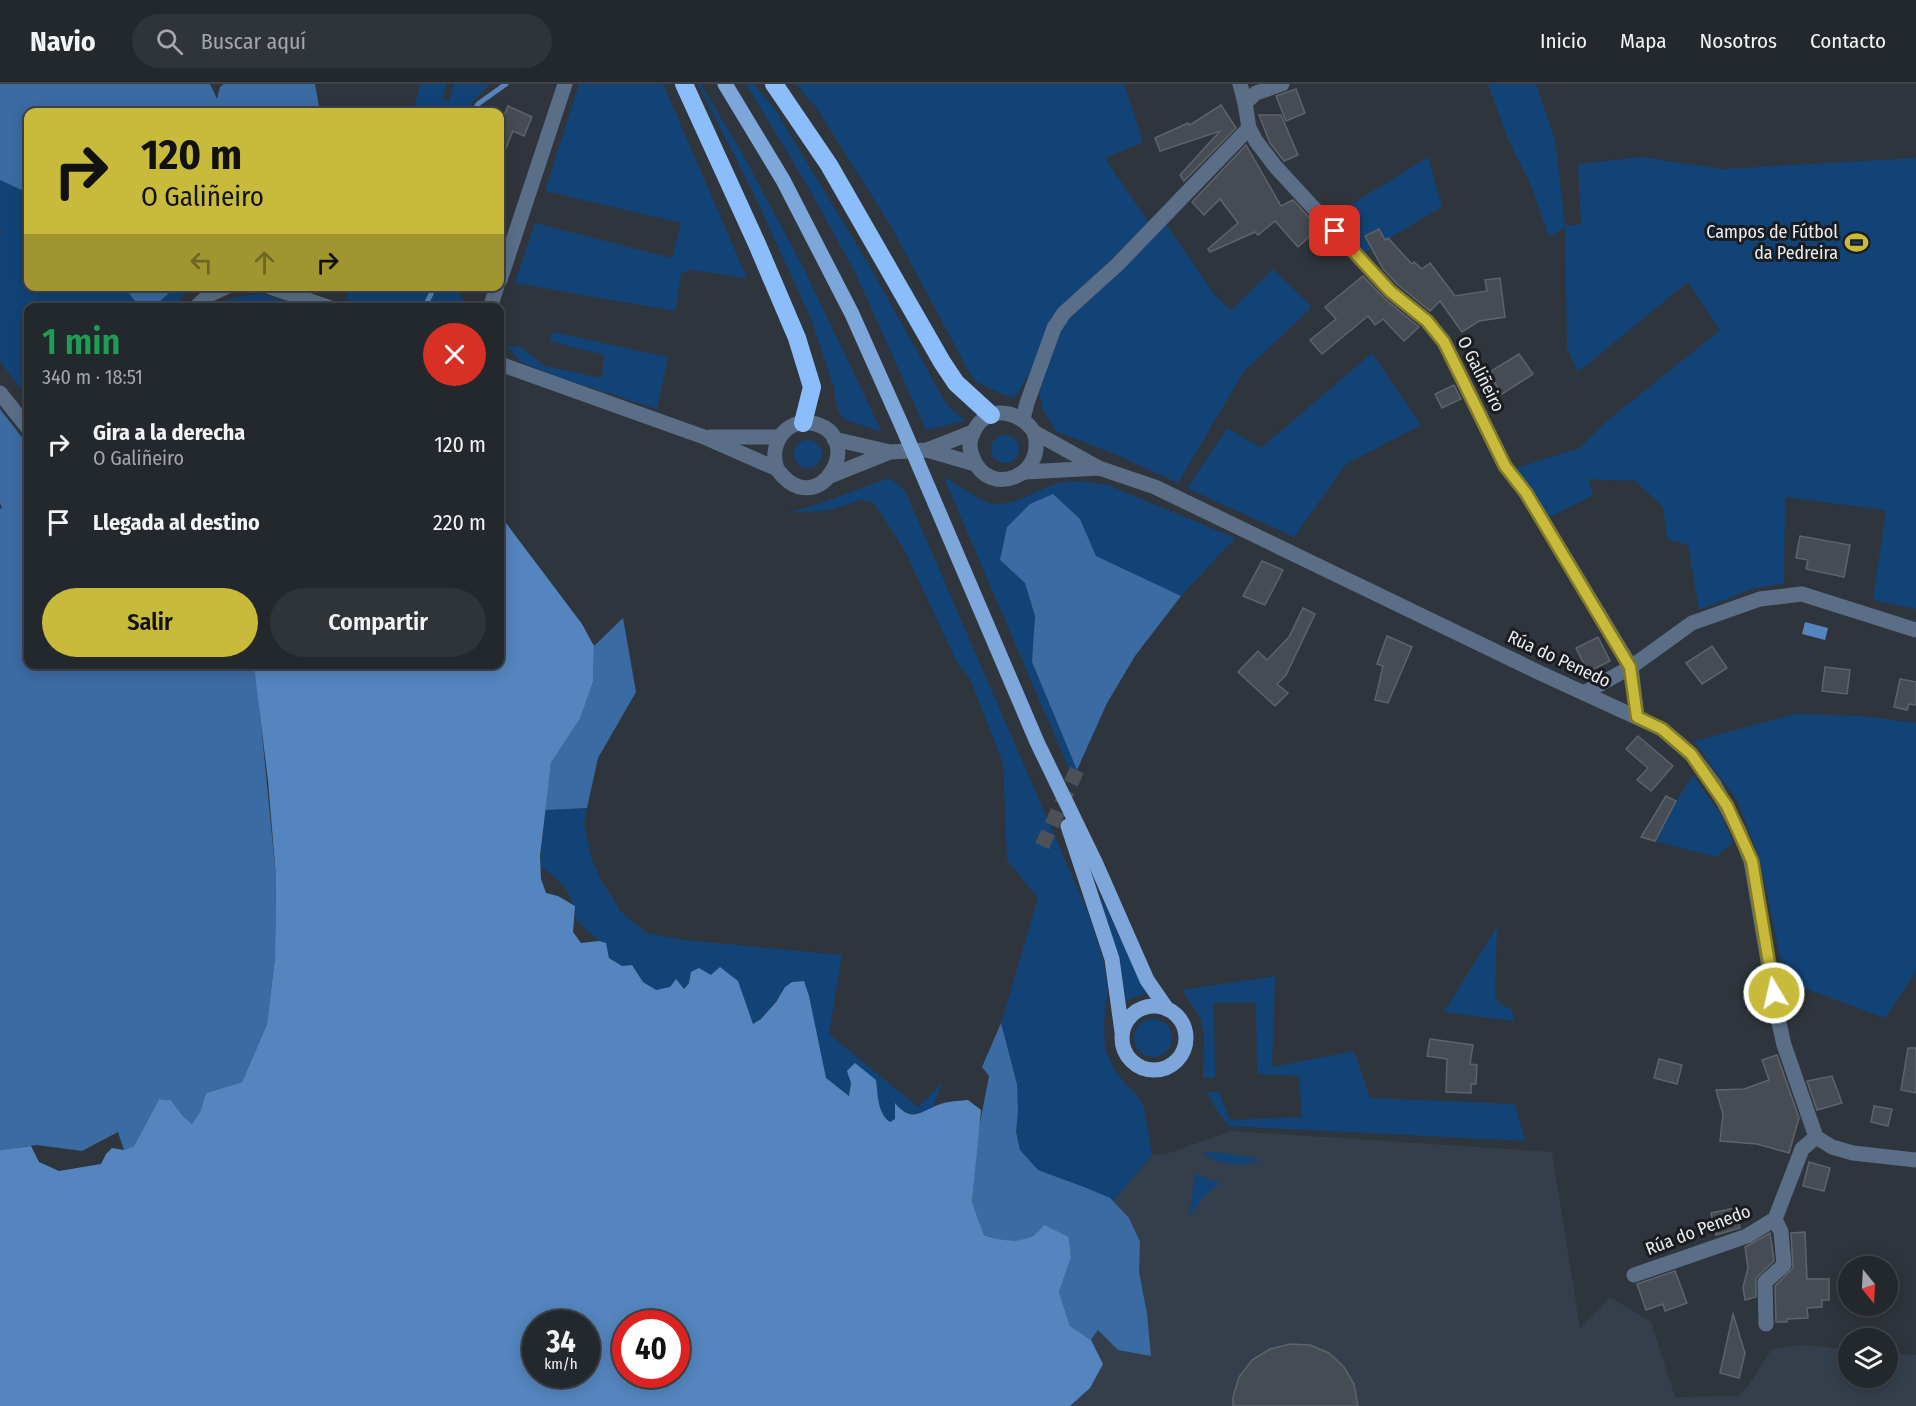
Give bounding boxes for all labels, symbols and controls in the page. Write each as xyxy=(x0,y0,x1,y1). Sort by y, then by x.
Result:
search box xyxy=(132,14,552,68)
text: Navio xyxy=(30,25,96,58)
icon: search xyxy=(153,25,186,58)
text: Buscar aquí xyxy=(201,28,306,55)
text: Inicio xyxy=(1540,28,1587,54)
text: Mapa xyxy=(1620,28,1667,54)
text: Nosotros xyxy=(1700,28,1777,54)
text: Contacto xyxy=(1810,28,1886,54)
text: 120 m xyxy=(141,130,242,180)
icon: right xyxy=(42,132,120,210)
text: O Galiñeiro xyxy=(141,181,264,213)
pin xyxy=(1309,205,1360,256)
icon: arrive xyxy=(1318,214,1351,247)
place label: Campos de Fútbol da Pedreira xyxy=(1706,221,1838,264)
sports icon: Campos de Fútbol da Pedreira xyxy=(1843,229,1869,255)
icon: left xyxy=(185,246,218,279)
icon: ahead xyxy=(248,246,281,279)
icon: right xyxy=(311,246,344,279)
text: 1 min xyxy=(42,320,120,364)
button: close xyxy=(423,323,486,386)
street label: O Galiñeiro xyxy=(1453,333,1509,415)
text: 340 m · 18:51 xyxy=(42,365,143,389)
text: Gira a la derecha xyxy=(93,419,245,446)
icon: right xyxy=(42,428,75,461)
text: 120 m xyxy=(434,431,486,458)
text: O Galiñeiro xyxy=(93,446,184,470)
icon: arrive xyxy=(42,506,75,539)
text: Llegada al destino xyxy=(93,509,260,536)
text: 220 m xyxy=(433,509,486,536)
button: Salir xyxy=(42,588,258,657)
button: Compartir xyxy=(270,588,486,657)
street label: Rúa do Penedo xyxy=(1504,626,1614,692)
position arrow xyxy=(1742,961,1806,1025)
street label: Rúa do Penedo xyxy=(1642,1200,1754,1260)
north arrow xyxy=(1838,1256,1898,1316)
map controls xyxy=(1838,1256,1898,1388)
speed limit sign: 40 xyxy=(612,1310,690,1388)
text: 34 xyxy=(546,1324,576,1360)
button: layers xyxy=(1838,1328,1898,1388)
text: km/h xyxy=(544,1355,578,1373)

